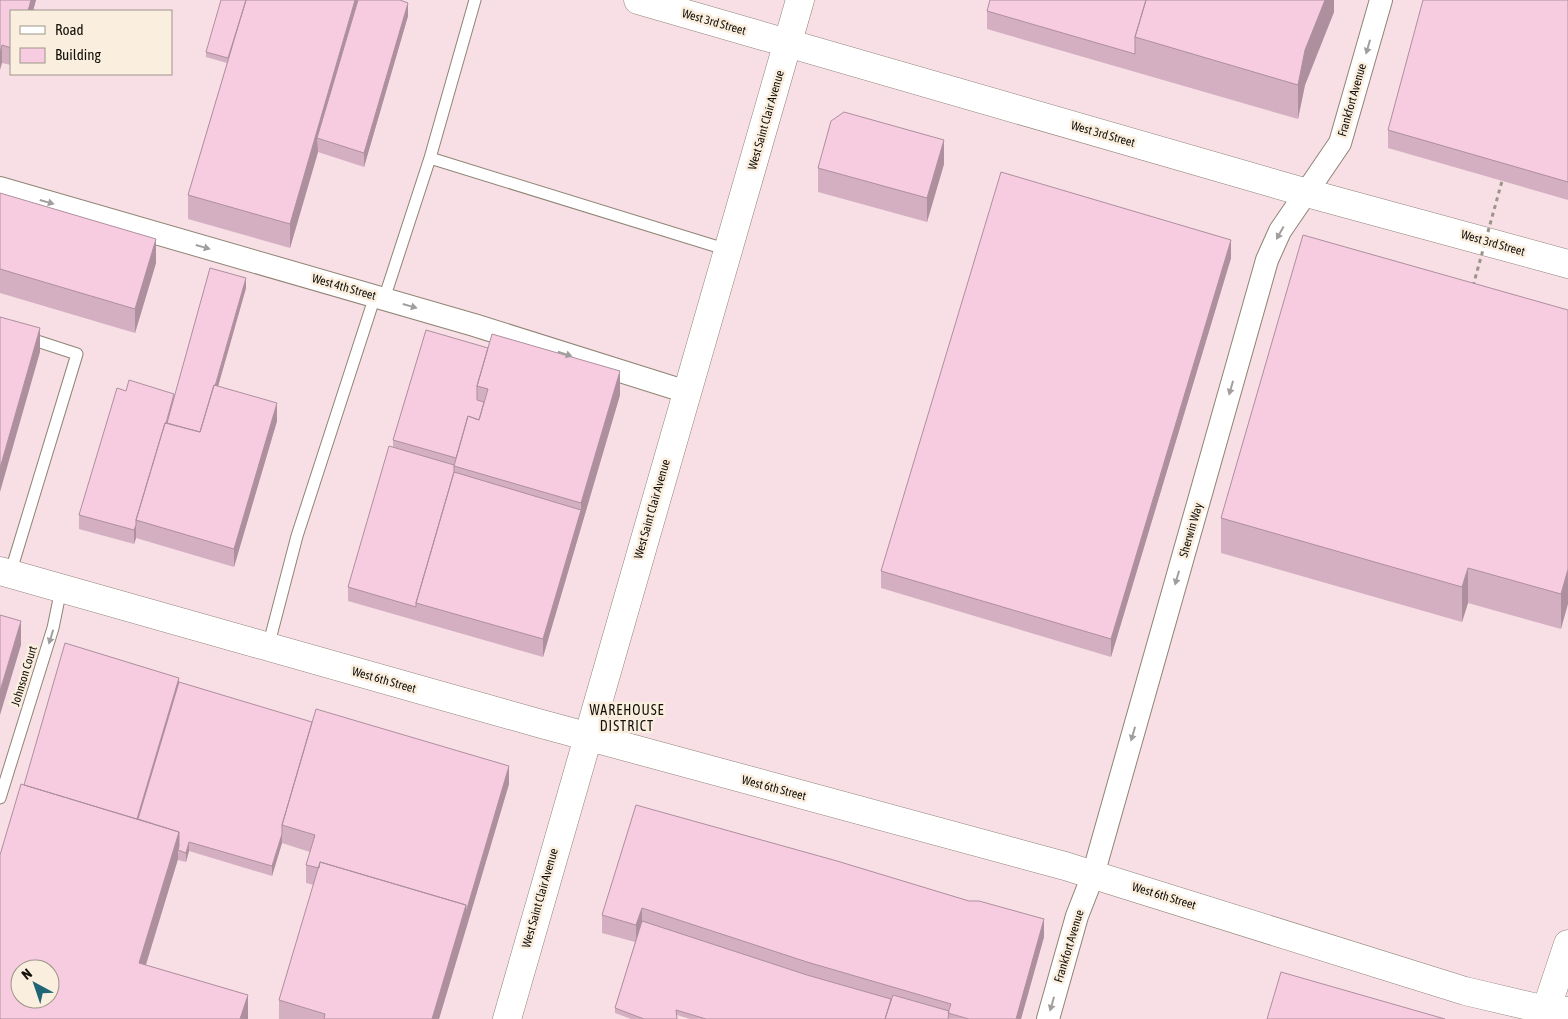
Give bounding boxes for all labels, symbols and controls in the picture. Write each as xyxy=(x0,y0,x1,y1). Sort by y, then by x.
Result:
street label: West 3rd Street xyxy=(680,6,748,38)
legend xyxy=(10,10,172,75)
text: Road xyxy=(55,21,84,38)
one-way arrow xyxy=(1363,39,1371,54)
text: Building xyxy=(55,46,101,63)
street label: Frankfort Avenue xyxy=(1335,62,1369,138)
street label: West Saint Clair Avenue xyxy=(745,69,787,171)
street label: West 3rd Street xyxy=(1069,118,1137,150)
one-way arrow xyxy=(39,198,54,206)
one-way arrow xyxy=(1275,227,1284,240)
street label: West 3rd Street xyxy=(1459,227,1527,259)
one-way arrow xyxy=(196,243,211,251)
street label: West 4th Street xyxy=(310,271,378,303)
one-way arrow xyxy=(402,303,417,311)
one-way arrow xyxy=(558,350,573,358)
one-way arrow xyxy=(1226,380,1234,395)
street label: West Saint Clair Avenue xyxy=(631,458,673,560)
street label: Sherwin Way xyxy=(1177,501,1205,559)
one-way arrow xyxy=(1173,570,1181,585)
one-way arrow xyxy=(46,629,54,644)
street label: Johnson Court xyxy=(8,644,40,708)
street label: West 6th Street xyxy=(350,664,418,696)
district label: WAREHOUSE DISTRICT xyxy=(589,702,665,734)
one-way arrow xyxy=(1129,727,1137,742)
street label: West 6th Street xyxy=(740,773,808,803)
street label: West Saint Clair Avenue xyxy=(519,847,561,949)
street label: West 6th Street xyxy=(1130,880,1198,913)
street label: Frankfort Avenue xyxy=(1051,908,1087,984)
north arrow xyxy=(10,959,60,1009)
text: N xyxy=(18,965,35,983)
one-way arrow xyxy=(1047,997,1055,1012)

